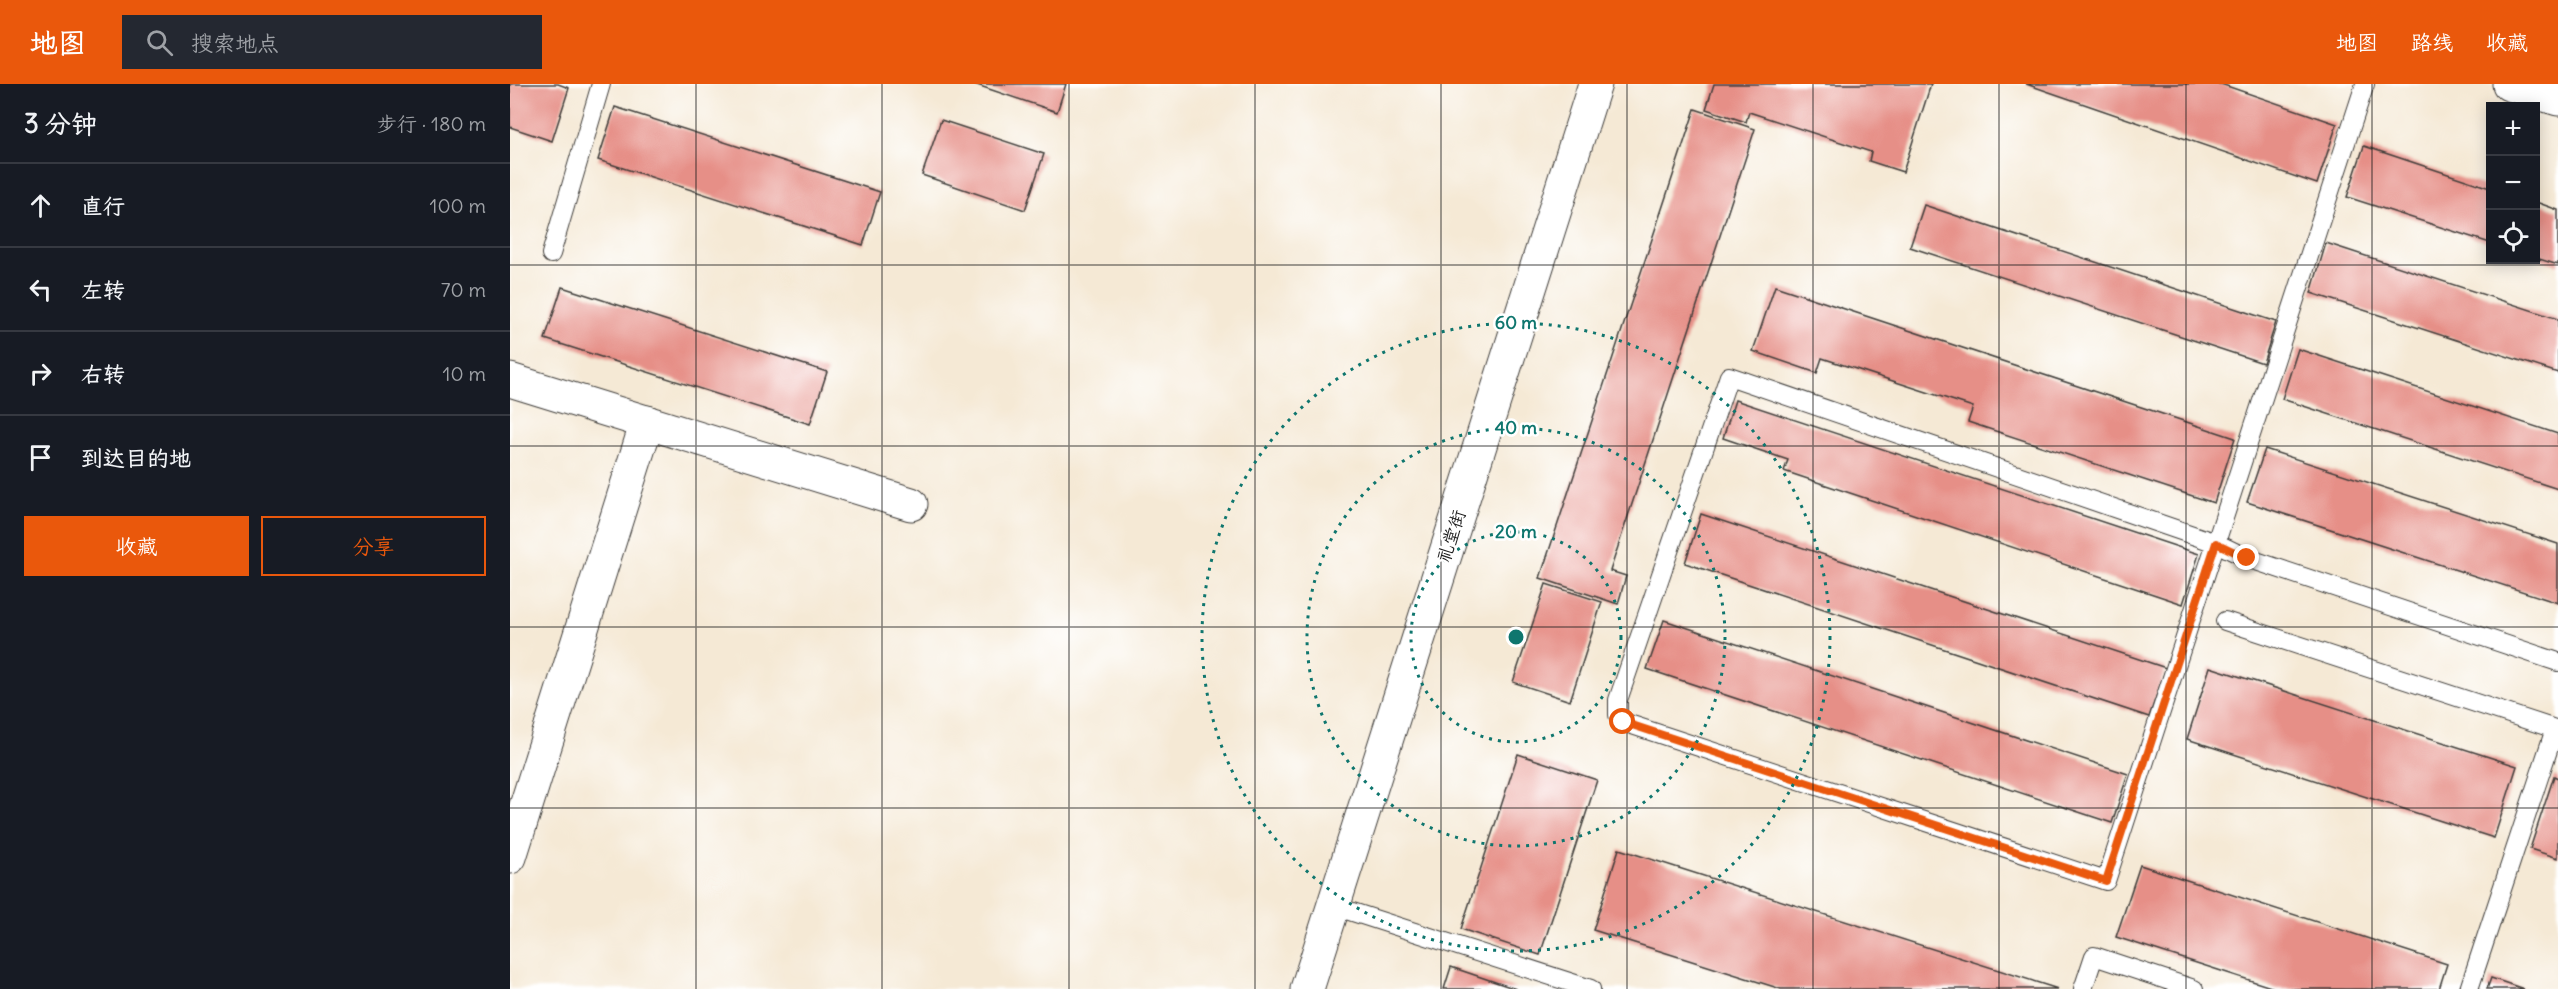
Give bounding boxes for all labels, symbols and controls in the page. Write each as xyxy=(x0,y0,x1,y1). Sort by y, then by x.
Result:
search box xyxy=(122,15,542,69)
text: 地图 xyxy=(30,25,86,61)
icon: search xyxy=(143,26,176,59)
text: 搜索地点 xyxy=(191,29,279,57)
text: 地图 xyxy=(2336,29,2378,56)
text: 路线 xyxy=(2411,29,2453,56)
text: 收藏 xyxy=(2486,29,2528,56)
map controls xyxy=(2486,102,2540,264)
button: + xyxy=(2486,102,2540,156)
text: 3 分钟 xyxy=(24,107,97,140)
text: 步行 · 180 m xyxy=(377,111,486,136)
button: − xyxy=(2486,156,2540,210)
icon: ahead xyxy=(24,189,57,222)
text: 直行 xyxy=(81,192,125,220)
text: 100 m xyxy=(429,193,486,218)
button: locate xyxy=(2486,210,2540,264)
icon: left xyxy=(24,273,57,306)
text: 左转 xyxy=(81,276,125,304)
text: 70 m xyxy=(441,277,486,302)
text: 60 m xyxy=(1495,311,1537,334)
icon: right xyxy=(24,357,57,390)
text: 右转 xyxy=(81,360,125,388)
text: 10 m xyxy=(443,361,486,386)
text: 40 m xyxy=(1495,416,1537,439)
icon: arrive xyxy=(24,441,57,474)
text: 到达目的地 xyxy=(81,444,191,472)
street label: 礼堂街 xyxy=(1432,507,1470,565)
button: 收藏 xyxy=(24,516,249,576)
button: 分享 xyxy=(261,516,486,576)
text: 20 m xyxy=(1495,520,1537,543)
route end xyxy=(2233,544,2259,570)
centre of rings xyxy=(1506,627,1526,647)
route start xyxy=(1609,708,1635,734)

